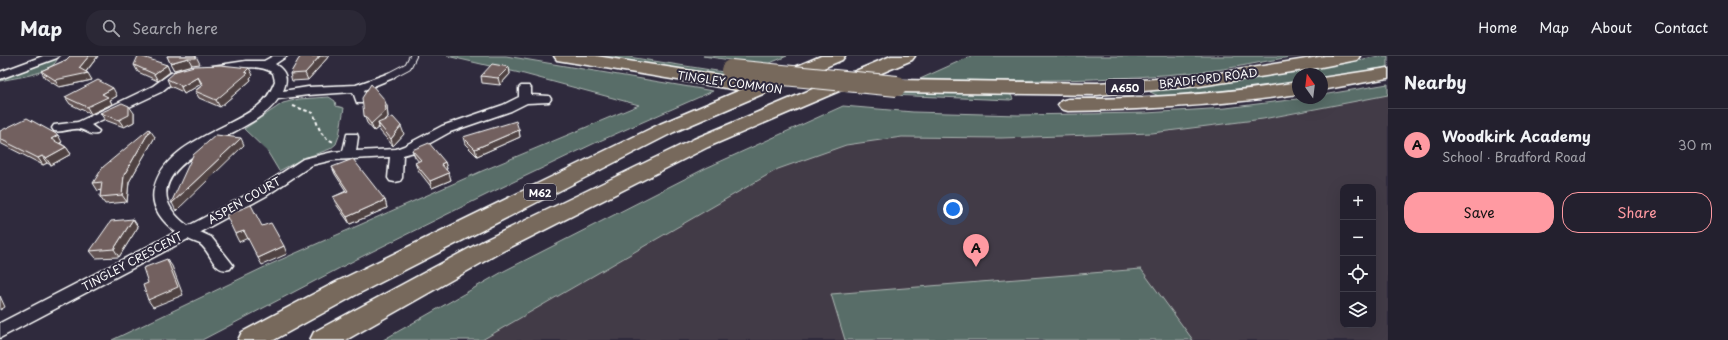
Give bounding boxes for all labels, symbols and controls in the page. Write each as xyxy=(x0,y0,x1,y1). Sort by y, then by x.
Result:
search box xyxy=(86,10,366,46)
text: Map xyxy=(20,14,62,42)
text: Search here xyxy=(132,16,218,39)
icon: search xyxy=(100,17,122,39)
text: Home xyxy=(1478,17,1517,38)
text: Map xyxy=(1539,17,1569,38)
text: About xyxy=(1591,17,1632,38)
text: Contact xyxy=(1654,17,1708,38)
street label: BRADFORD ROAD xyxy=(1158,64,1258,92)
street label: TINGLEY COMMON xyxy=(676,66,784,98)
north arrow xyxy=(1292,68,1328,104)
text: Nearby xyxy=(1404,69,1466,95)
road number: A650 xyxy=(1106,79,1144,95)
text: Woodkirk Academy xyxy=(1442,124,1591,147)
text: A xyxy=(1412,135,1422,154)
text: 30 m xyxy=(1678,135,1712,154)
text: School · Bradford Road xyxy=(1442,147,1586,166)
street label: ASPEN COURT xyxy=(204,172,284,228)
road number: M62 xyxy=(524,184,556,200)
map controls xyxy=(1340,184,1376,328)
button: + xyxy=(1340,184,1376,220)
button: Save xyxy=(1404,192,1554,233)
button: Share xyxy=(1562,192,1712,233)
your location xyxy=(943,199,963,219)
button: − xyxy=(1340,220,1376,256)
street label: TINGLEY CRESCENT xyxy=(79,227,186,295)
pin: A xyxy=(963,234,989,267)
button: locate xyxy=(1340,256,1376,292)
button: layers xyxy=(1340,292,1376,328)

